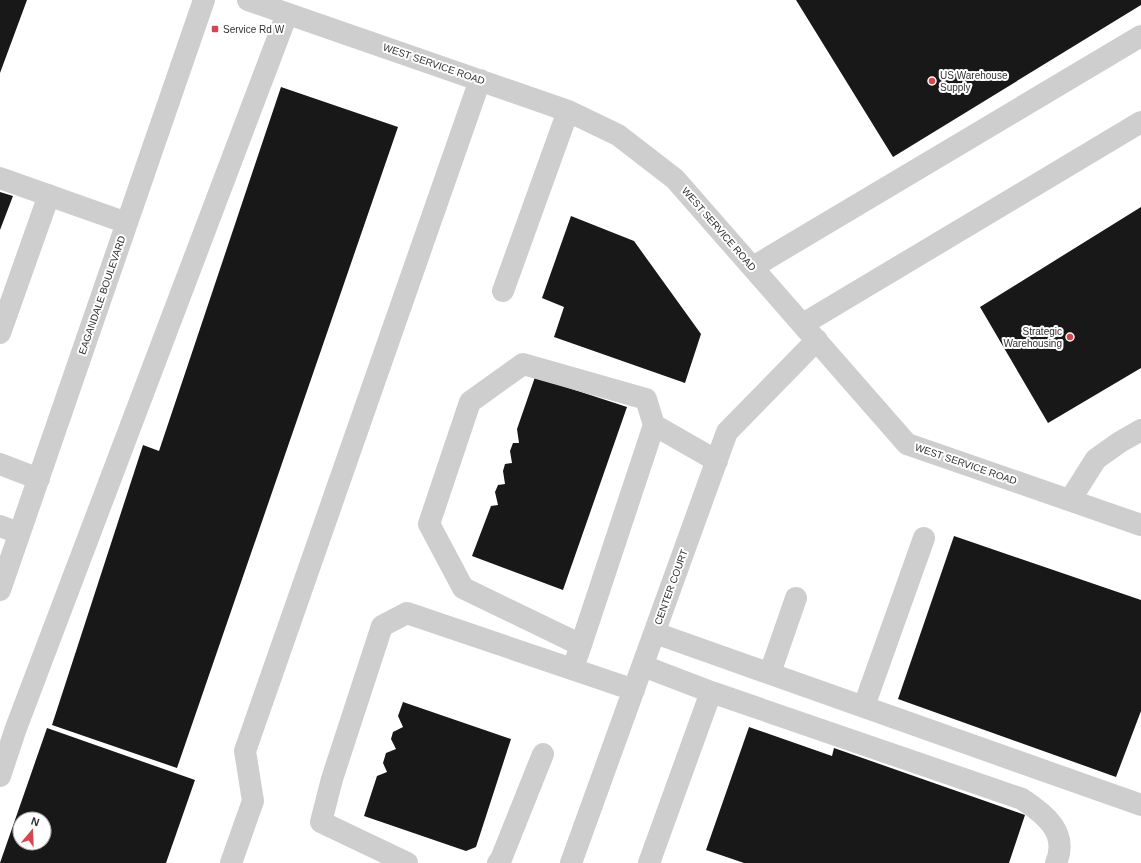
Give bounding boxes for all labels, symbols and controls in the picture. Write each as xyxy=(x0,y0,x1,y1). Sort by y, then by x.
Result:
marker: Service Rd W xyxy=(210,24,220,34)
place label: Service Rd W xyxy=(223,24,285,35)
street label: WEST SERVICE ROAD xyxy=(382,41,486,87)
place label: US Warehouse Supply xyxy=(940,70,1008,93)
marker: US Warehouse Supply xyxy=(927,76,937,86)
street label: WEST SERVICE ROAD xyxy=(680,185,758,273)
street label: EAGANDALE BOULEVARD xyxy=(76,234,128,356)
place label: Strategic Warehousing xyxy=(1003,326,1062,349)
marker: Strategic Warehousing xyxy=(1065,332,1075,342)
street label: WEST SERVICE ROAD xyxy=(914,441,1018,487)
street label: CENTER COURT xyxy=(652,548,690,626)
north arrow xyxy=(12,811,52,851)
text: N xyxy=(30,815,41,829)

